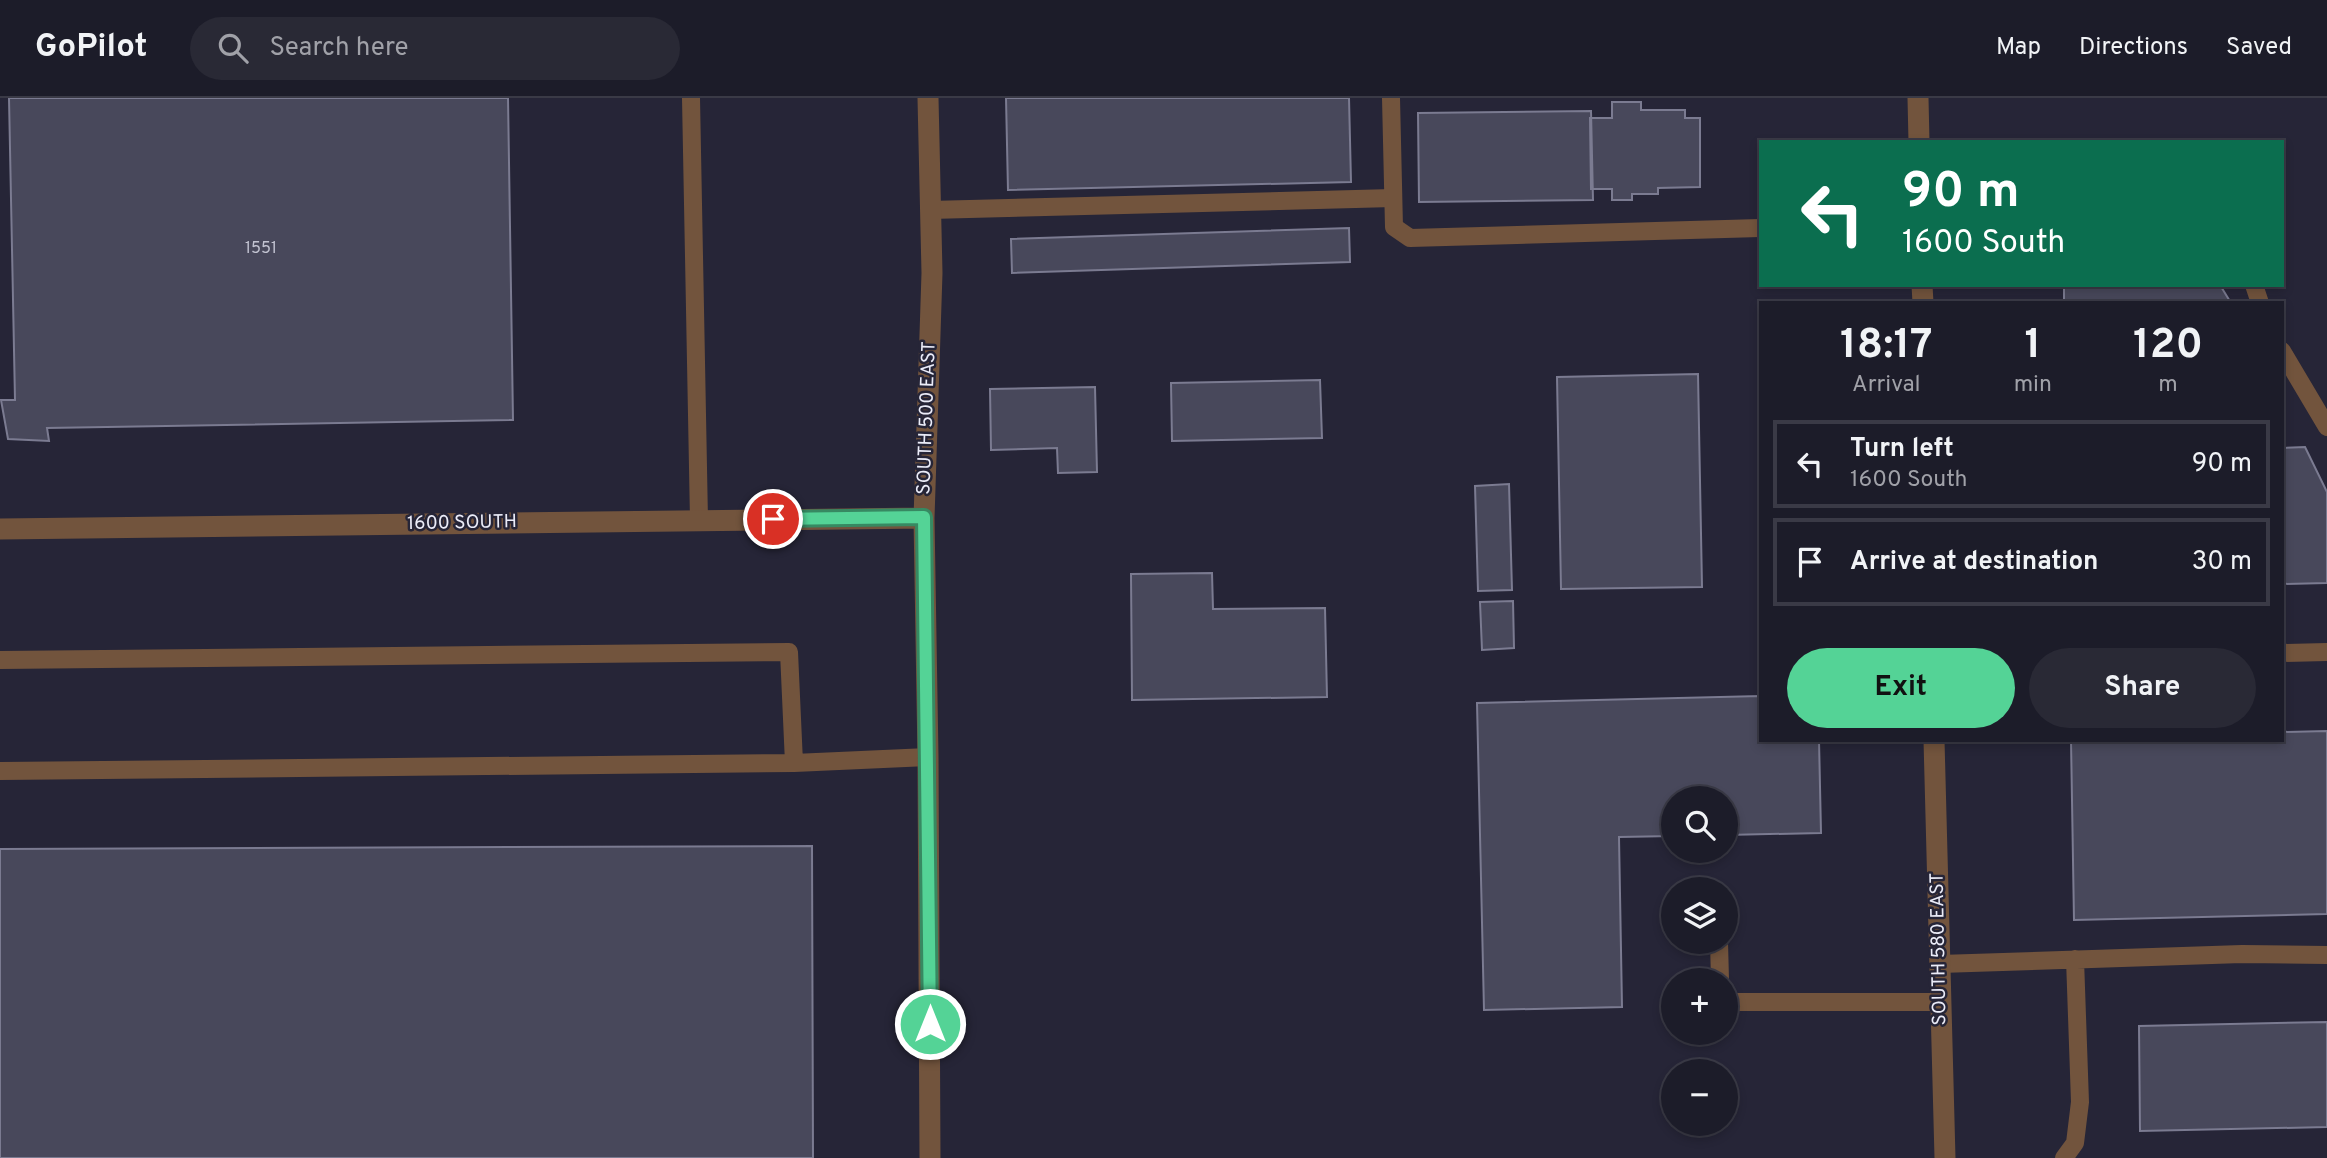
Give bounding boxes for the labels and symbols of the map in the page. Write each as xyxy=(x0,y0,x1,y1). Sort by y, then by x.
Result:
house number: 1551 xyxy=(245,239,277,259)
street label: SOUTH 500 EAST xyxy=(912,341,942,495)
pin xyxy=(743,489,803,549)
street label: 1600 SOUTH xyxy=(407,510,517,536)
street label: SOUTH 580 EAST xyxy=(1926,872,1952,1026)
position arrow xyxy=(893,987,967,1061)

